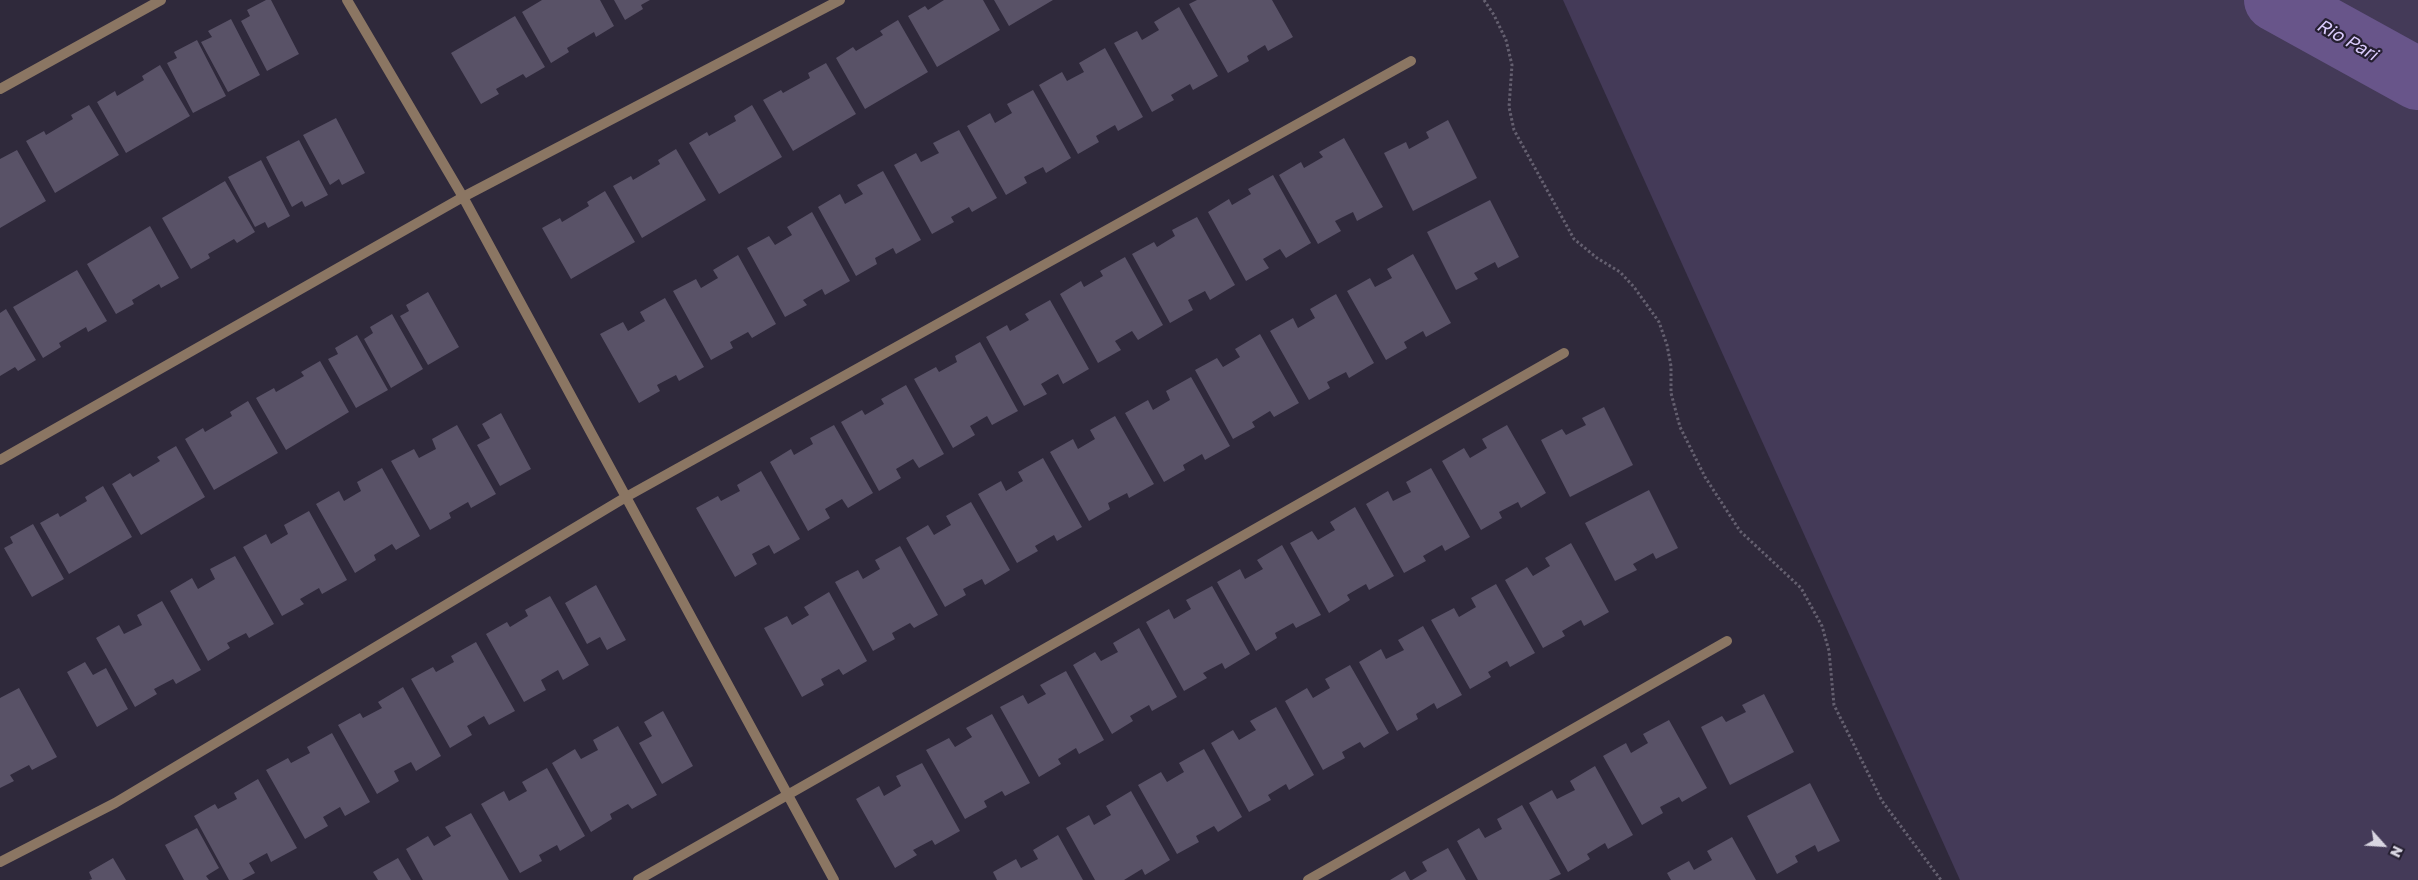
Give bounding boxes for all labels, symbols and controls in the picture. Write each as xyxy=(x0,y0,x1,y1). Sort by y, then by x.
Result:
water label: Rio Pari xyxy=(2313,15,2381,65)
north arrow xyxy=(2358,820,2408,870)
text: N xyxy=(2387,843,2407,860)

